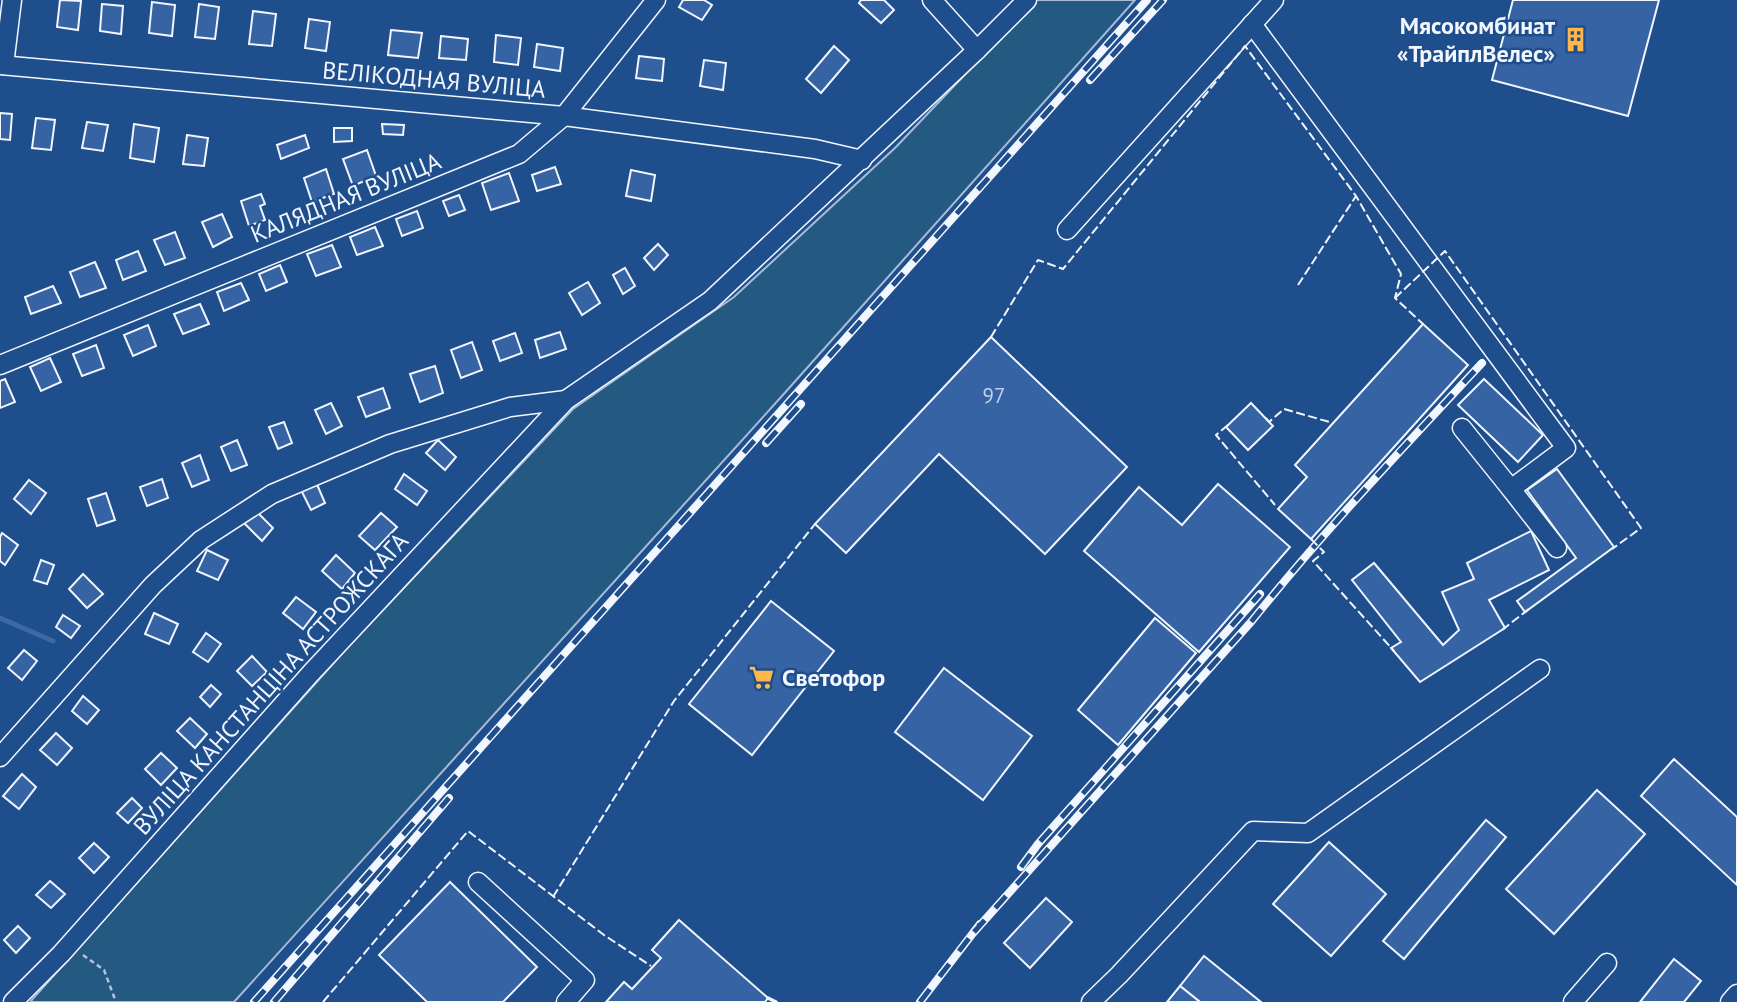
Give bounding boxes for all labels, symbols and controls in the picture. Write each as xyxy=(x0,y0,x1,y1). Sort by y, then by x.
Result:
place label: Мясокомбинат «ТрайплВелес» xyxy=(1397,10,1556,69)
building icon: Мясокомбинат «ТрайплВелес» xyxy=(1561,26,1589,54)
street label: ВЕЛІКОДНАЯ ВУЛІЦА xyxy=(321,54,547,105)
street label: КАЛЯДНАЯ ВУЛІЦА xyxy=(246,145,446,250)
house number: 97 xyxy=(983,382,1005,409)
street label: ВУЛІЦА КАНСТАНЦІНА АСТРОЖСКАГА xyxy=(127,526,415,841)
place label: Светофор xyxy=(782,662,885,693)
supermarket icon: Светофор xyxy=(748,664,776,692)

